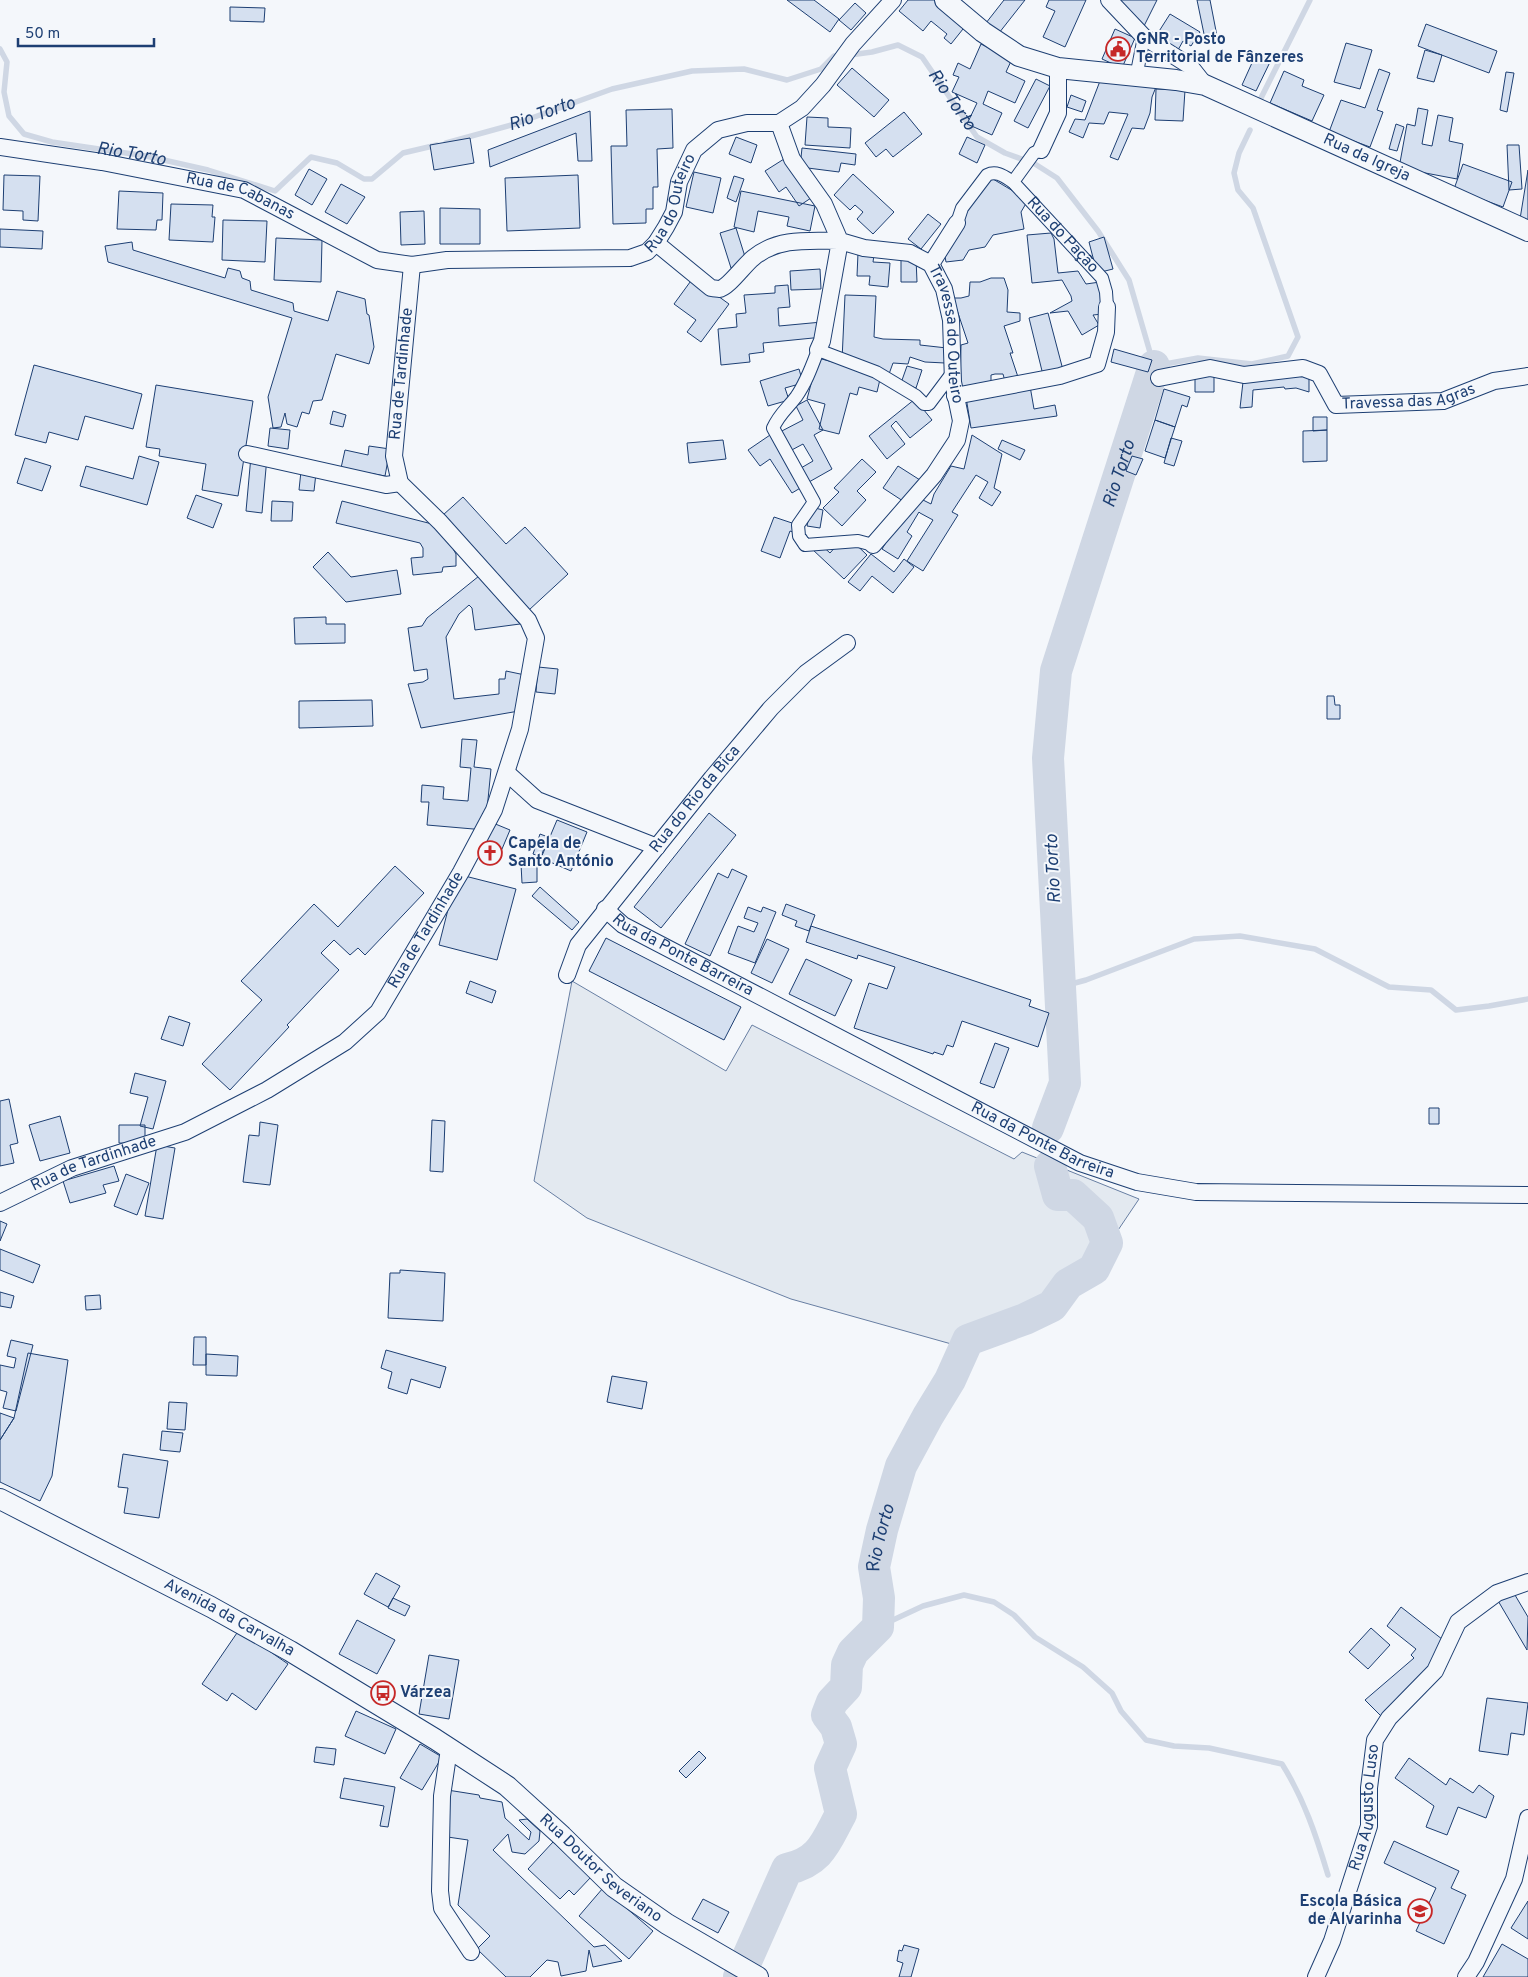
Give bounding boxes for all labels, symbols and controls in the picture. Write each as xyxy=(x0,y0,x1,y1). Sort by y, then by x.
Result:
scale bar xyxy=(18,15,154,47)
text: 50 m xyxy=(25,25,60,44)
place label: GNR - Posto Territorial de Fânzeres xyxy=(1136,30,1304,68)
public building icon: GNR - Posto Territorial de Fânzeres xyxy=(1105,36,1131,62)
water label: Rio Torto xyxy=(922,65,981,135)
water label: Rio Torto xyxy=(506,92,579,137)
street label: Rua da Igreja xyxy=(1320,130,1413,186)
water label: Rio Torto xyxy=(95,137,168,172)
street label: Rua do Outeiro xyxy=(641,151,701,258)
street label: Rua de Cabanas xyxy=(184,169,298,225)
street label: Rua do Pação xyxy=(1022,193,1103,278)
street label: Travessa do Outeiro xyxy=(923,262,967,406)
street label: Rua de Tardinhade xyxy=(386,307,418,441)
street label: Travessa das Agras xyxy=(1341,379,1478,415)
water label: Rio Torto xyxy=(1098,437,1141,511)
street label: Rua do Rio da Bica xyxy=(646,741,745,857)
water label: Rio Torto xyxy=(1041,833,1067,904)
place label: Capela de Santo António xyxy=(508,834,614,872)
church icon: Capela de Santo António xyxy=(477,840,503,866)
street label: Rua de Tardinhade xyxy=(384,868,469,992)
street label: Rua da Ponte Barreira xyxy=(608,910,757,1001)
street label: Rua da Ponte Barreira xyxy=(967,1098,1117,1184)
street label: Rua de Tardinhade xyxy=(28,1132,159,1196)
water label: Rio Torto xyxy=(862,1501,901,1574)
street label: Avenida da Carvalha xyxy=(160,1574,298,1661)
bus stop icon: Várzea xyxy=(370,1680,396,1706)
place label: Várzea xyxy=(400,1683,451,1703)
street label: Rua Augusto Luso xyxy=(1345,1743,1384,1874)
street label: Rua Doutor Severiano xyxy=(535,1810,666,1927)
place label: Escola Básica de Alvarinha xyxy=(1299,1892,1402,1930)
school or university icon: Escola Básica de Alvarinha xyxy=(1407,1898,1433,1924)

